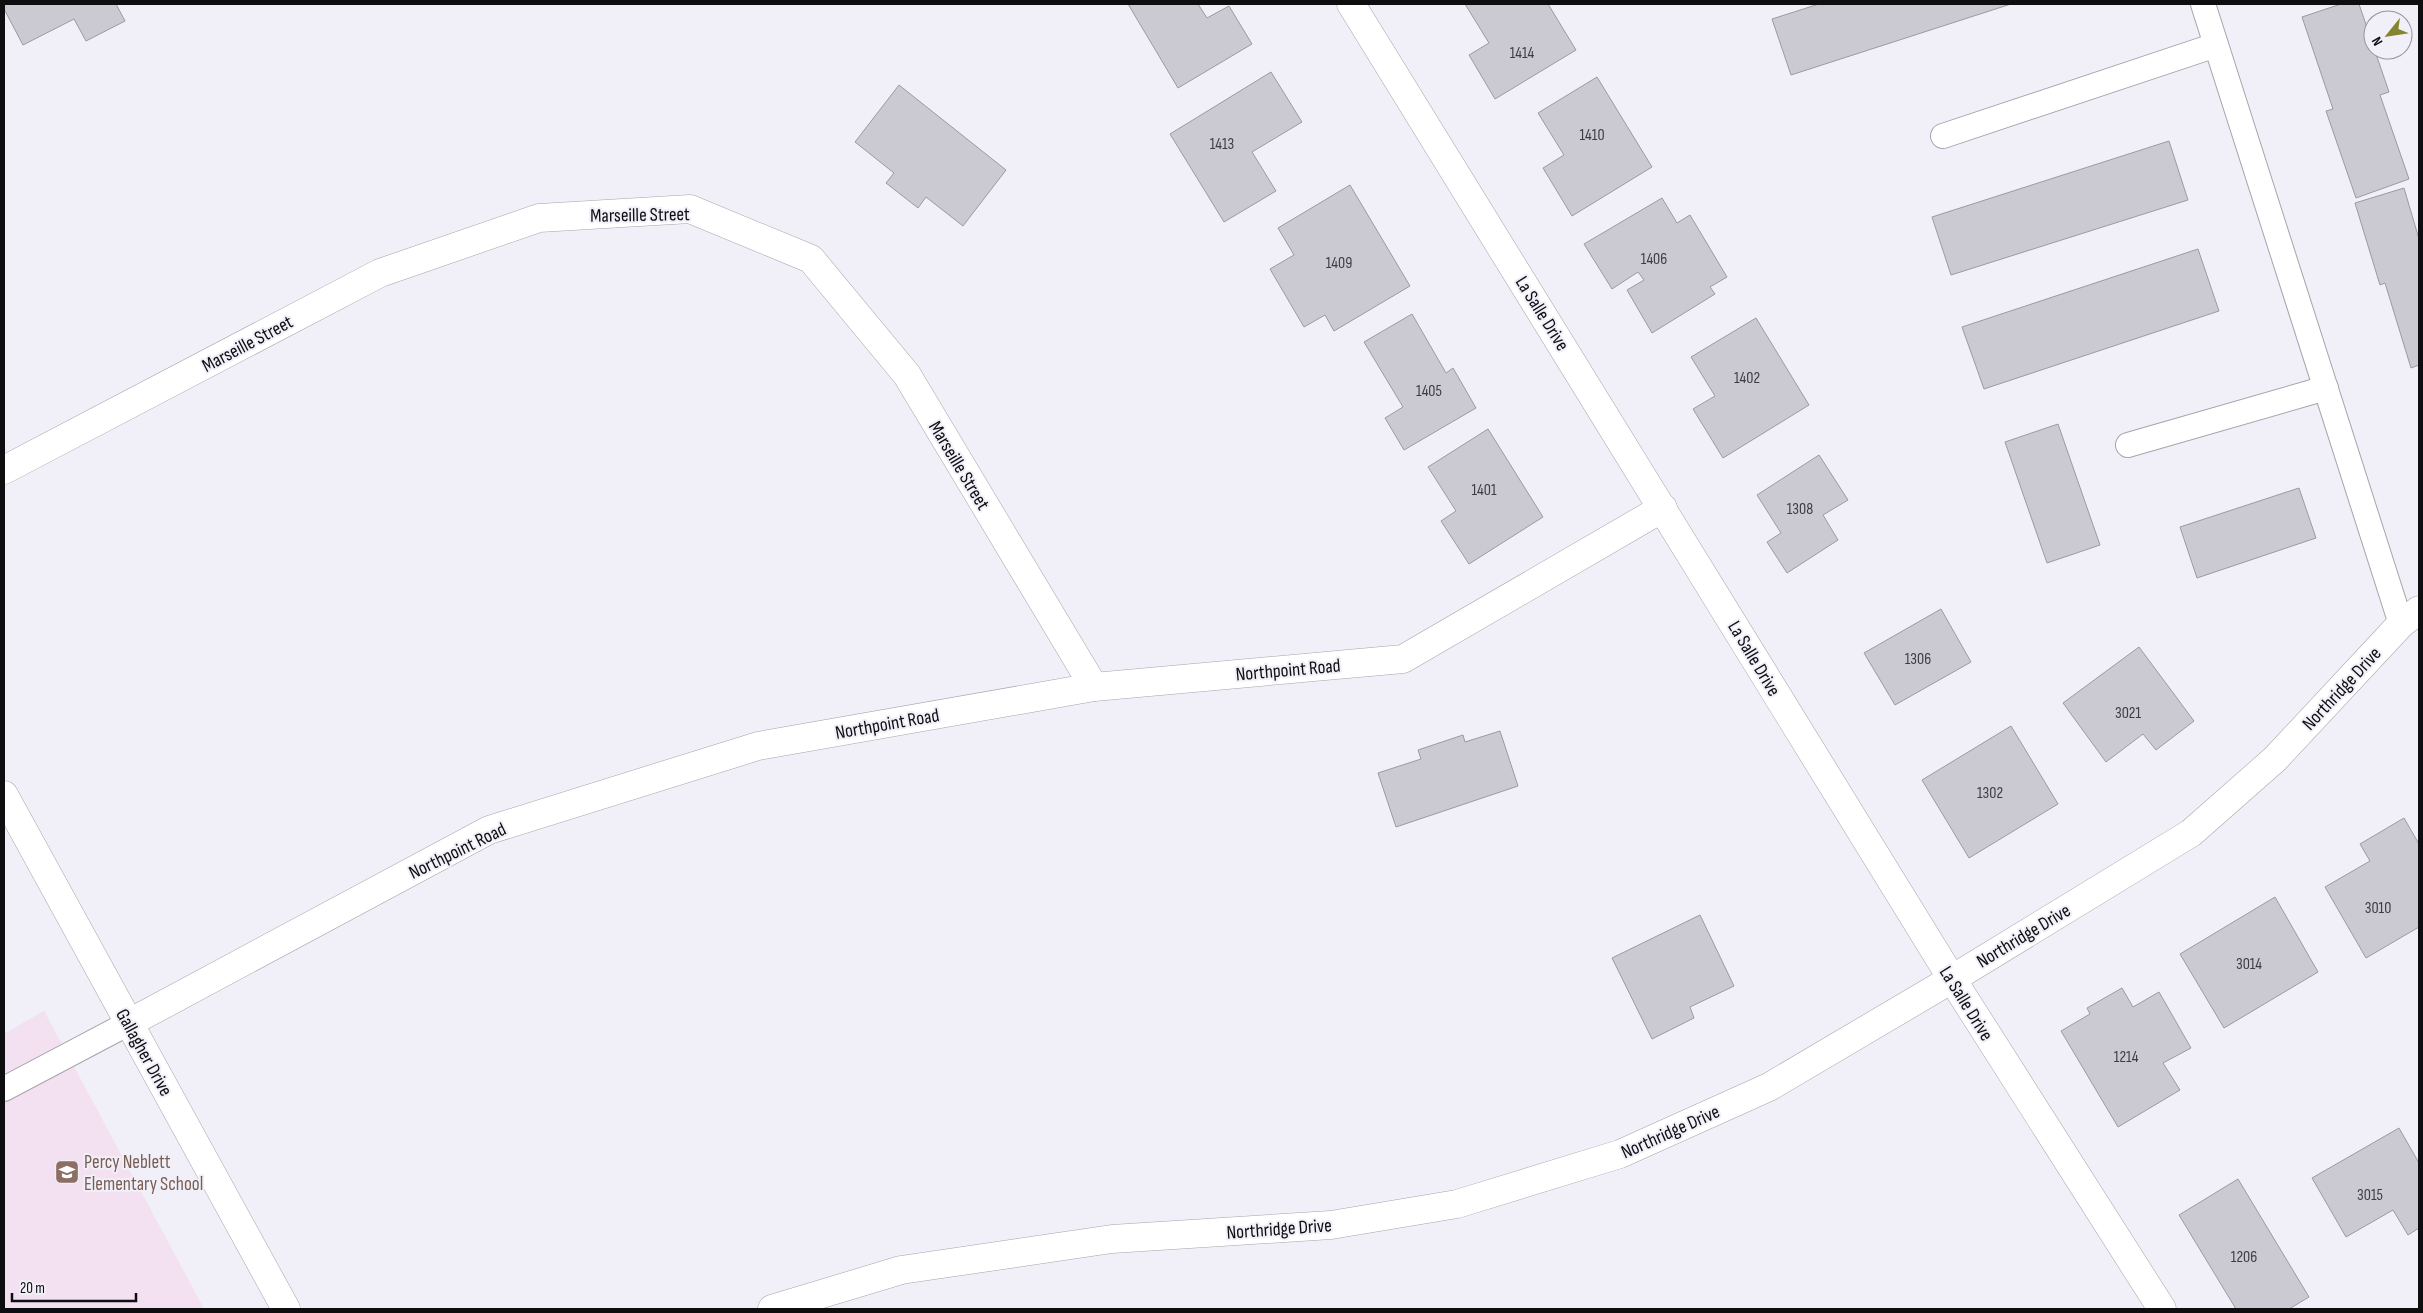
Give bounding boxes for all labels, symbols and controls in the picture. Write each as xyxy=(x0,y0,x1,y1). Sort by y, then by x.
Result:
north arrow xyxy=(2363,10,2413,60)
text: N xyxy=(2368,34,2386,49)
house number: 1414 xyxy=(1510,44,1535,63)
house number: 1410 xyxy=(1579,126,1605,145)
house number: 1413 xyxy=(1210,135,1234,154)
street label: Marseille Street xyxy=(590,203,690,228)
house number: 1406 xyxy=(1641,250,1667,269)
house number: 1409 xyxy=(1326,254,1352,273)
street label: La Salle Drive xyxy=(1510,272,1574,355)
street label: Marseille Street xyxy=(198,311,297,378)
house number: 1402 xyxy=(1734,369,1760,388)
house number: 1405 xyxy=(1416,382,1442,401)
street label: Marseille Street xyxy=(923,417,994,515)
house number: 1401 xyxy=(1471,481,1497,500)
house number: 1308 xyxy=(1787,500,1813,519)
street label: La Salle Drive xyxy=(1722,617,1785,701)
street label: Northridge Drive xyxy=(2298,643,2386,735)
house number: 1306 xyxy=(1905,650,1931,669)
street label: Northpoint Road xyxy=(1235,654,1342,687)
street label: Northpoint Road xyxy=(833,704,941,745)
house number: 3021 xyxy=(2115,704,2141,723)
house number: 1302 xyxy=(1977,784,2003,803)
street label: Northpoint Road xyxy=(405,818,510,885)
street label: Northridge Drive xyxy=(1973,899,2075,973)
house number: 3010 xyxy=(2365,899,2391,918)
house number: 3014 xyxy=(2236,955,2262,974)
street label: La Salle Drive xyxy=(1934,962,1998,1045)
street label: Gallagher Drive xyxy=(110,1005,177,1100)
house number: 1214 xyxy=(2114,1048,2139,1067)
street label: Northridge Drive xyxy=(1618,1100,1723,1164)
place label: Percy Neblett Elementary School xyxy=(84,1151,203,1196)
school or university icon: Percy Neblett Elementary School xyxy=(54,1159,80,1185)
house number: 3015 xyxy=(2357,1186,2383,1205)
street label: Northridge Drive xyxy=(1226,1214,1332,1245)
house number: 1206 xyxy=(2231,1248,2257,1267)
scale bar xyxy=(12,1270,136,1302)
text: 20 m xyxy=(20,1279,45,1298)

